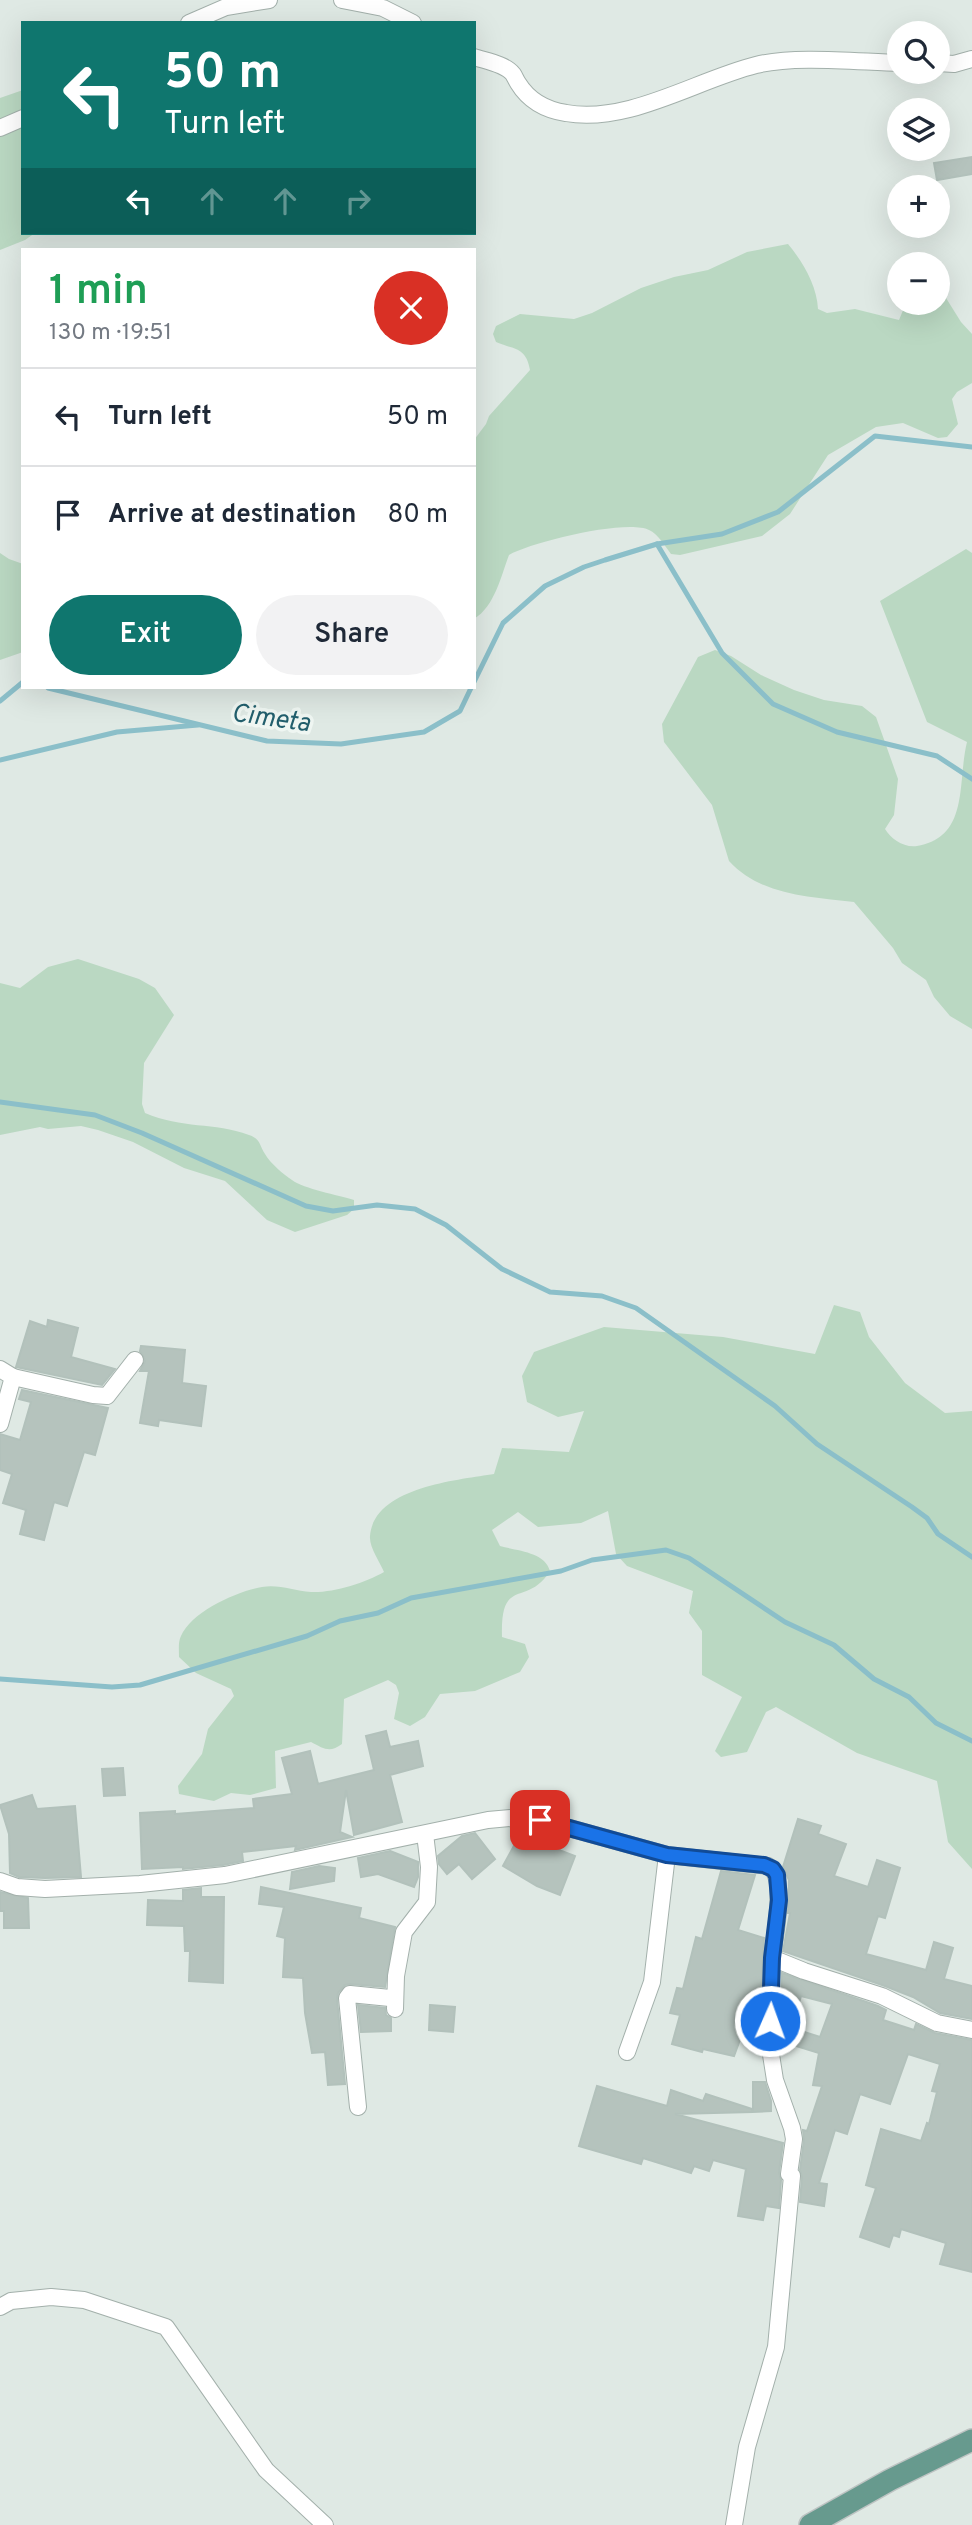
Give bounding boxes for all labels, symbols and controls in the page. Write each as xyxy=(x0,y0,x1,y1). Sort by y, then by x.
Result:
map controls xyxy=(887,21,950,315)
button: search xyxy=(887,21,950,84)
text: 50 m xyxy=(164,44,281,106)
icon: left xyxy=(49,49,140,140)
button: layers xyxy=(887,98,950,161)
text: Turn left xyxy=(164,105,285,145)
button: + xyxy=(887,175,950,238)
icon: left xyxy=(120,182,158,220)
icon: ahead xyxy=(193,182,231,220)
icon: ahead xyxy=(266,182,304,220)
icon: right xyxy=(339,182,377,220)
button: − xyxy=(887,252,950,315)
text: 1 min xyxy=(49,266,148,319)
button: close xyxy=(374,271,448,345)
text: 130 m · 19:51 xyxy=(49,319,172,348)
icon: left xyxy=(49,398,87,436)
text: Turn left xyxy=(108,401,212,434)
text: 50 m xyxy=(387,401,448,434)
icon: arrive xyxy=(49,496,87,534)
text: Arrive at destination xyxy=(108,499,356,532)
text: 80 m xyxy=(388,499,448,532)
button: Exit xyxy=(49,595,242,675)
button: Share xyxy=(256,595,448,675)
water label: Cimeta xyxy=(229,698,313,741)
pin xyxy=(510,1790,570,1850)
icon: arrive xyxy=(521,1801,559,1839)
position arrow xyxy=(733,1984,807,2058)

